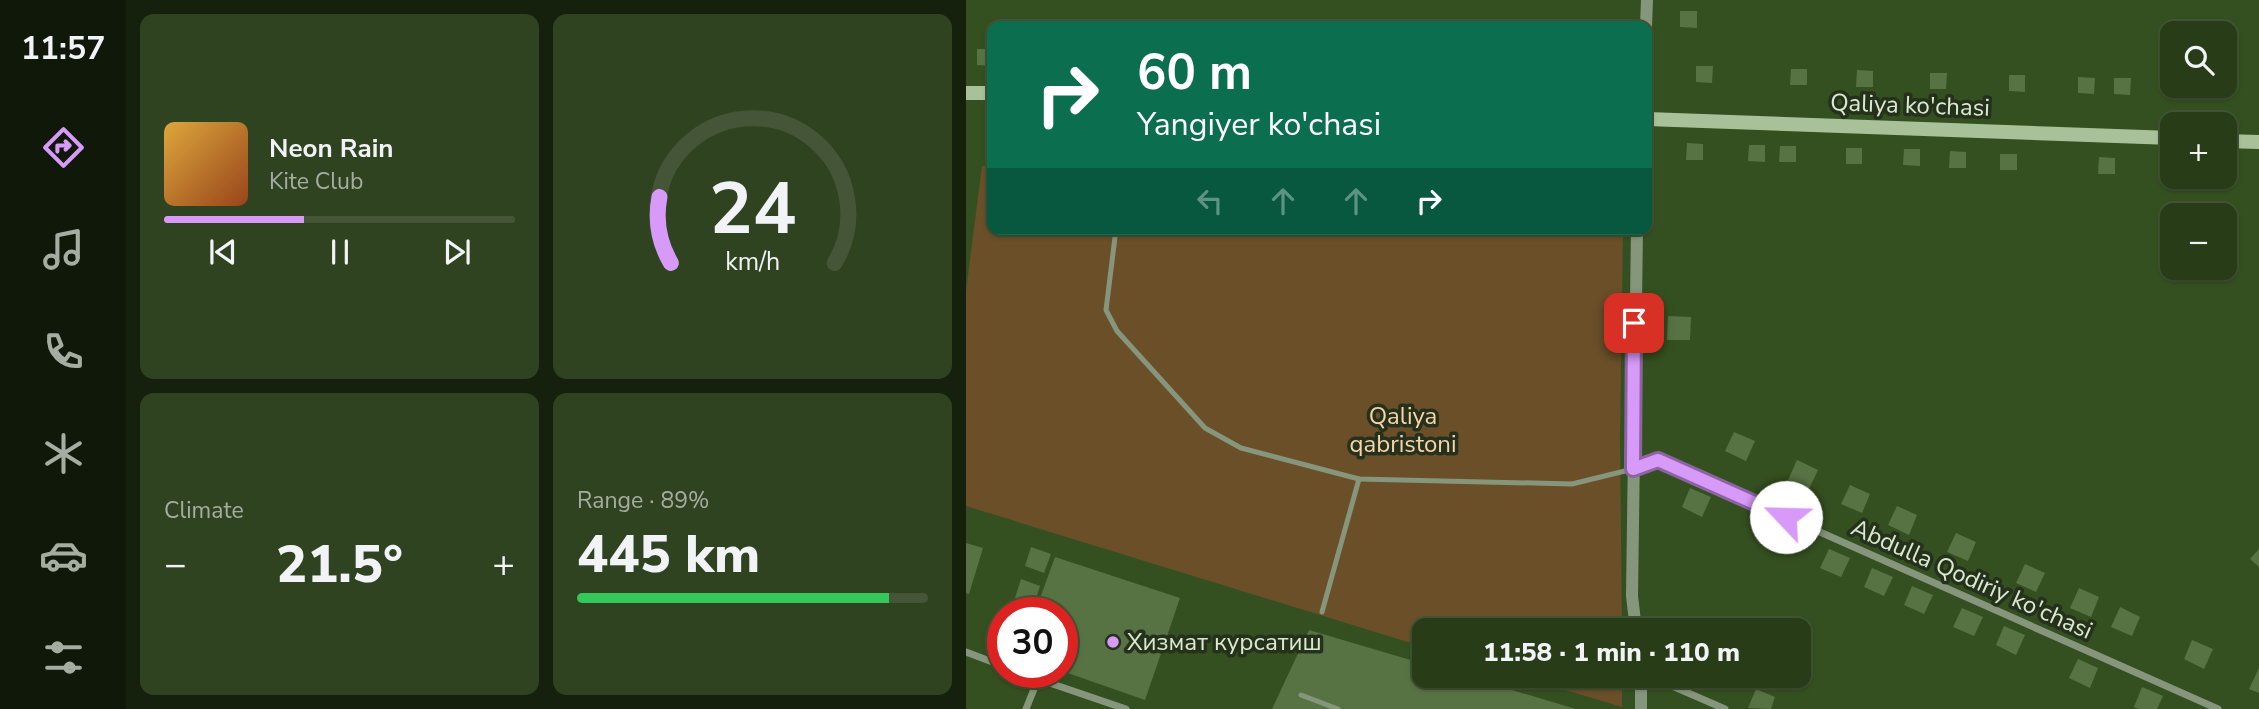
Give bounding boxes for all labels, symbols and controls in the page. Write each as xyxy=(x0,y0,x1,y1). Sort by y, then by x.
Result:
map controls xyxy=(2160,21,2237,280)
button: search xyxy=(2160,21,2237,98)
text: 11:57 xyxy=(21,27,105,70)
text: 60 m xyxy=(1137,39,1252,106)
icon: right xyxy=(1022,49,1113,140)
street label: Qaliya ko'chasi xyxy=(1830,86,1990,124)
text: Yangiyer ko'chasi xyxy=(1137,103,1381,146)
button: + xyxy=(2160,112,2237,189)
icon: directions xyxy=(39,123,88,172)
text: Neon Rain xyxy=(269,131,394,166)
text: 24 xyxy=(709,159,796,259)
text: Kite Club xyxy=(269,166,363,197)
icon: left xyxy=(1191,182,1229,220)
icon: ahead xyxy=(1264,182,1302,220)
icon: ahead xyxy=(1337,182,1375,220)
icon: right xyxy=(1410,182,1448,220)
button: − xyxy=(2160,203,2237,280)
icon: music xyxy=(39,225,88,274)
icon: previous xyxy=(204,233,242,271)
icon: pause xyxy=(321,233,359,271)
icon: next xyxy=(438,233,476,271)
text: km/h xyxy=(725,245,780,279)
pin xyxy=(1604,293,1664,353)
icon: arrive xyxy=(1615,304,1653,342)
icon: phone xyxy=(39,327,88,376)
park label: Qaliya qabristoni xyxy=(1349,400,1457,460)
icon: climate xyxy=(39,429,88,478)
position arrow xyxy=(1749,480,1823,554)
text: Range · 89% xyxy=(577,485,709,516)
text: Climate xyxy=(164,495,244,526)
street label: Abdulla Qodiriy ko'chasi xyxy=(1846,511,2098,647)
text: 445 km xyxy=(577,519,760,590)
text: 21.5° xyxy=(276,529,403,600)
icon: car xyxy=(39,531,88,580)
text: − xyxy=(164,539,187,590)
text: + xyxy=(492,539,515,590)
speed limit sign: 30 xyxy=(987,597,1078,688)
place label: Хизмат курсатиш xyxy=(1127,626,1322,658)
icon: filters xyxy=(39,633,88,682)
marker: Хизмат курсатиш xyxy=(1105,634,1121,650)
text: 11:58 · 1 min · 110 m xyxy=(1483,635,1740,670)

